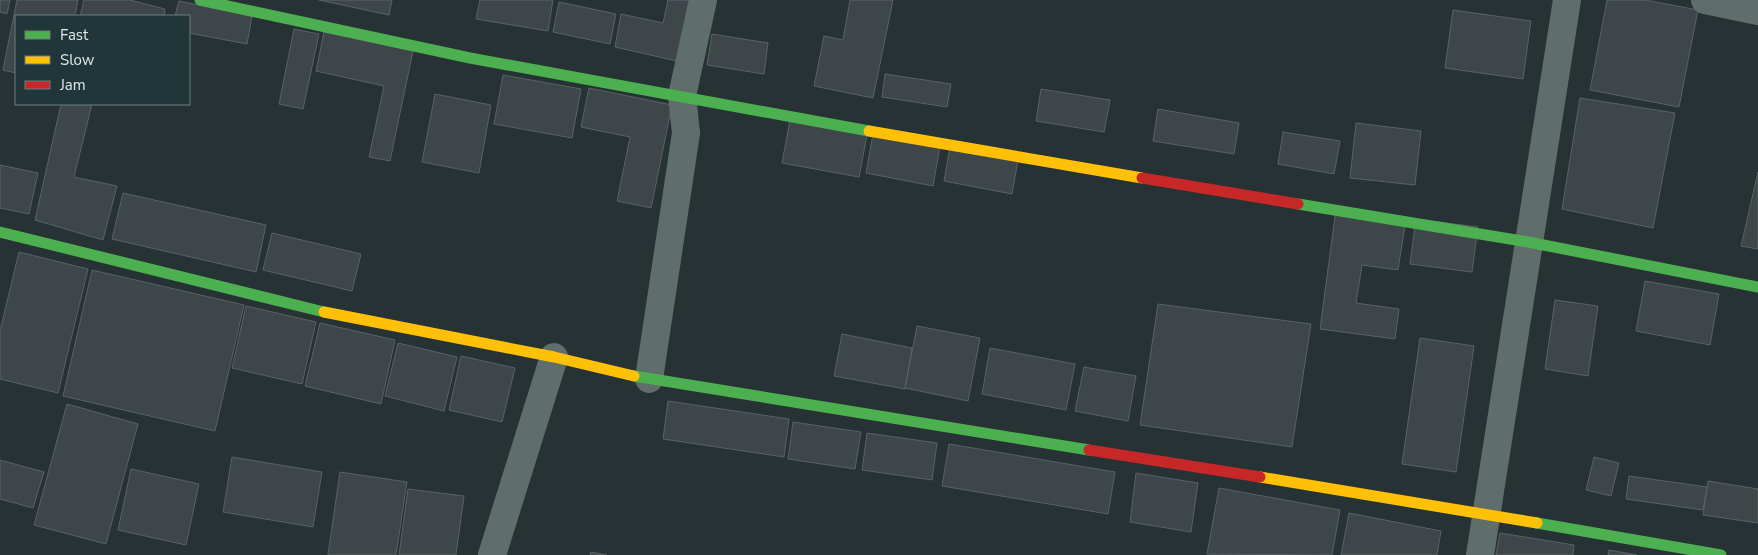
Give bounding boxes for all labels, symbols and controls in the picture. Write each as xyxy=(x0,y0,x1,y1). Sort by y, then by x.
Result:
legend xyxy=(15,15,190,105)
text: Fast xyxy=(60,25,89,45)
text: Slow xyxy=(60,50,95,70)
text: Jam xyxy=(59,75,86,95)

